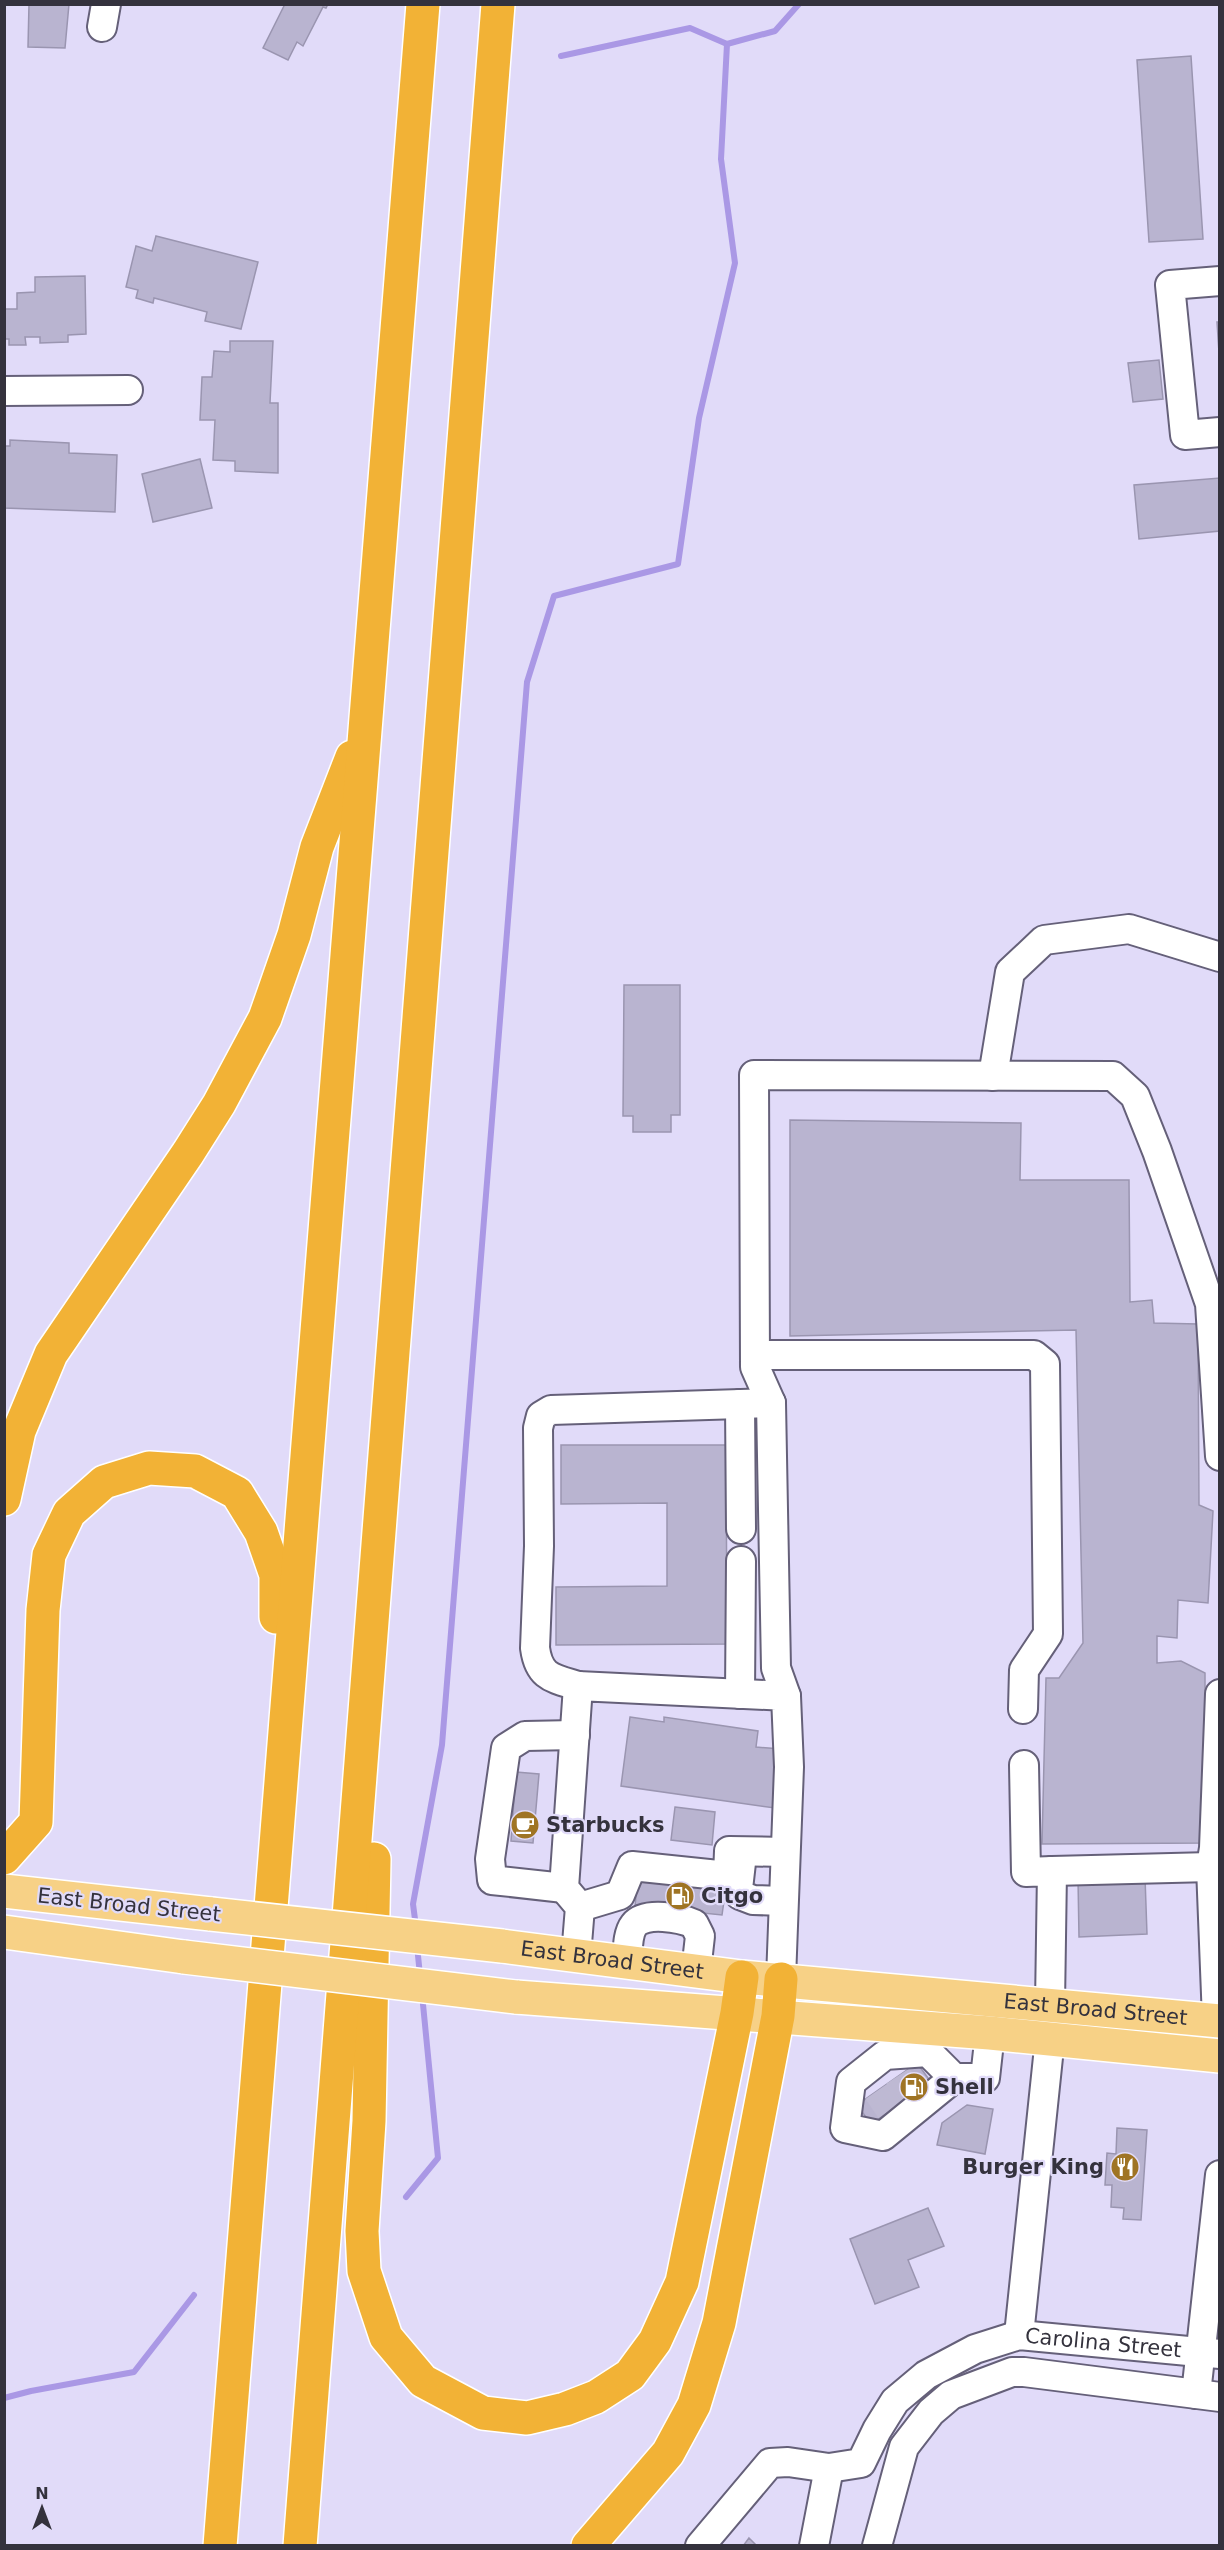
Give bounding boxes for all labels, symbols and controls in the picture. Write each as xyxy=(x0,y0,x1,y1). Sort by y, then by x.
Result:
cafe icon: Starbucks xyxy=(509,1809,541,1841)
place label: Starbucks xyxy=(546,1813,665,1837)
fuel station icon: Citgo xyxy=(664,1880,696,1912)
street label: East Broad Street xyxy=(36,1883,222,1927)
place label: Citgo xyxy=(701,1884,763,1908)
street label: East Broad Street xyxy=(519,1937,705,1984)
street label: East Broad Street xyxy=(1003,1989,1188,2030)
fuel station icon: Shell xyxy=(898,2071,930,2103)
place label: Shell xyxy=(935,2075,994,2099)
restaurant icon: Burger King xyxy=(1109,2151,1141,2183)
place label: Burger King xyxy=(962,2155,1104,2179)
street label: Carolina Street xyxy=(1024,2324,1183,2362)
north arrow xyxy=(12,2478,72,2538)
text: N xyxy=(35,2484,49,2503)

